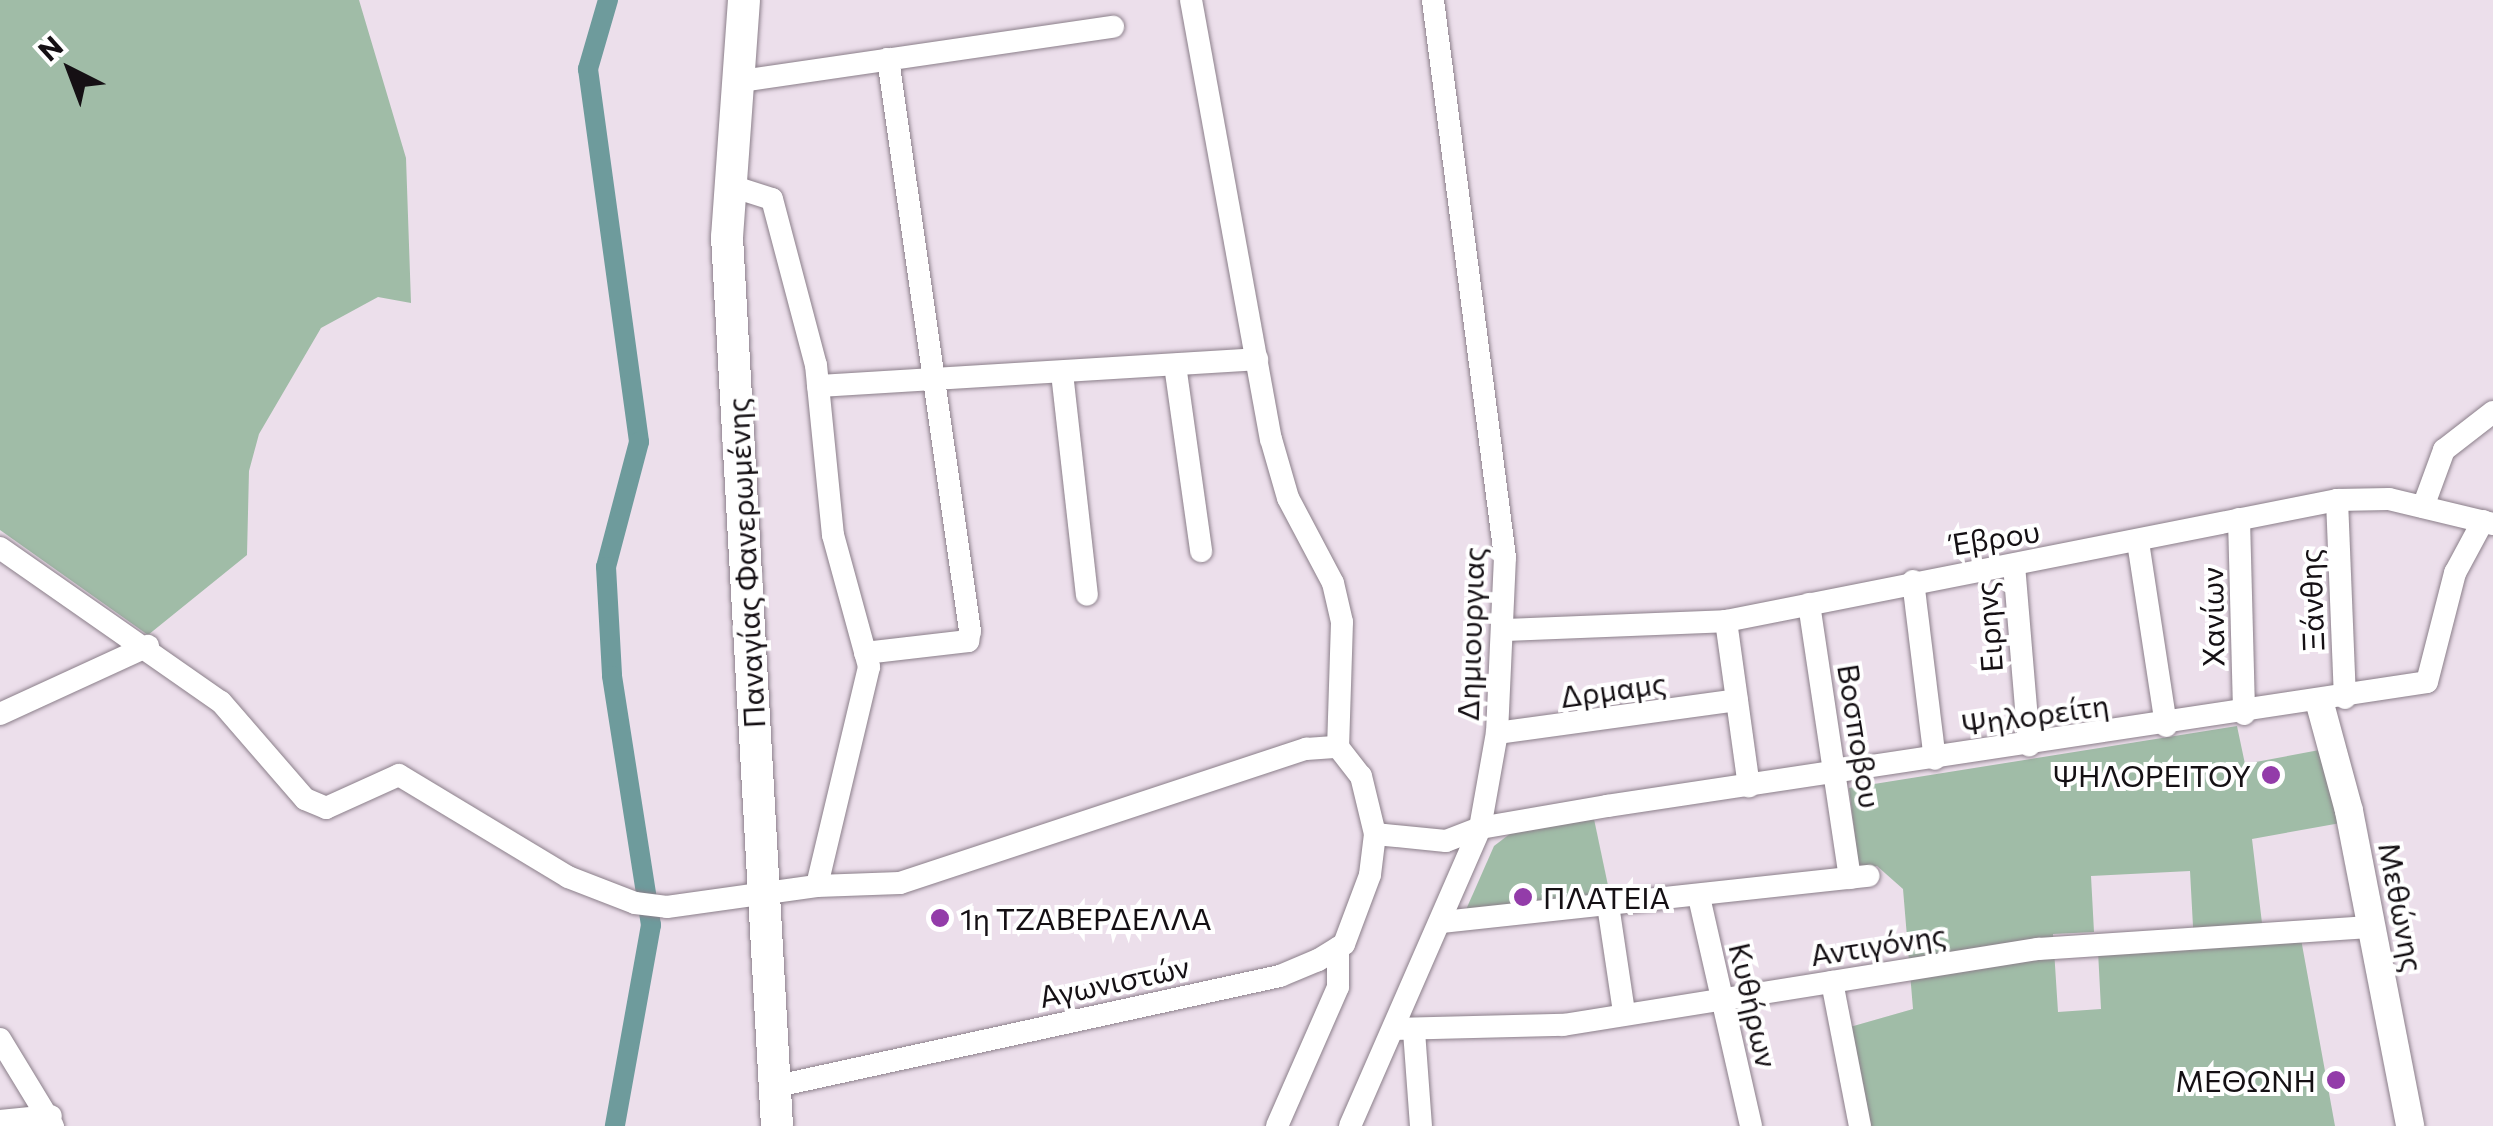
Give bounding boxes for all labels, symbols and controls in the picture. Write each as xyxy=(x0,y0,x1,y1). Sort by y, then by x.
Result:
north arrow xyxy=(20,20,120,120)
text: N xyxy=(31,28,69,67)
street label: Παναγίας Φανερωμένης xyxy=(718,397,772,729)
street label: Έβρου xyxy=(1948,512,2042,562)
street label: Δημιουργιας xyxy=(1449,546,1491,722)
street label: Ξάνθης xyxy=(2291,548,2331,652)
street label: Χανίων xyxy=(2193,567,2231,667)
street label: Ειρηνς xyxy=(1967,580,2009,674)
street label: Βοσποβου xyxy=(1831,661,1889,811)
street label: Δρμαμς xyxy=(1558,664,1668,714)
street label: Ψηλορείτη xyxy=(1959,686,2111,742)
place label: ΨΗΛΟΡΕΙΤΟΥ xyxy=(2053,757,2251,793)
marker: ΨΗΛΟΡΕΙΤΟΥ xyxy=(2260,764,2282,786)
street label: Μεθώνης xyxy=(2372,839,2432,975)
place label: ΠΛΑΤΕΙΑ xyxy=(1543,879,1670,915)
marker: ΠΛΑΤΕΙΑ xyxy=(1512,886,1534,908)
place label: 1η ΤΖΑΒΕΡΔΕΛΛΑ xyxy=(960,900,1212,936)
marker: 1η ΤΖΑΒΕΡΔΕΛΛΑ xyxy=(929,907,951,929)
street label: Αντιγόνης xyxy=(1808,916,1948,972)
street label: Κυθήρων xyxy=(1722,939,1786,1071)
street label: Αγωνιστών xyxy=(1036,948,1192,1014)
place label: ΜΕΘΩΝΗ xyxy=(2175,1062,2316,1098)
marker: ΜΕΘΩΝΗ xyxy=(2325,1069,2347,1091)

